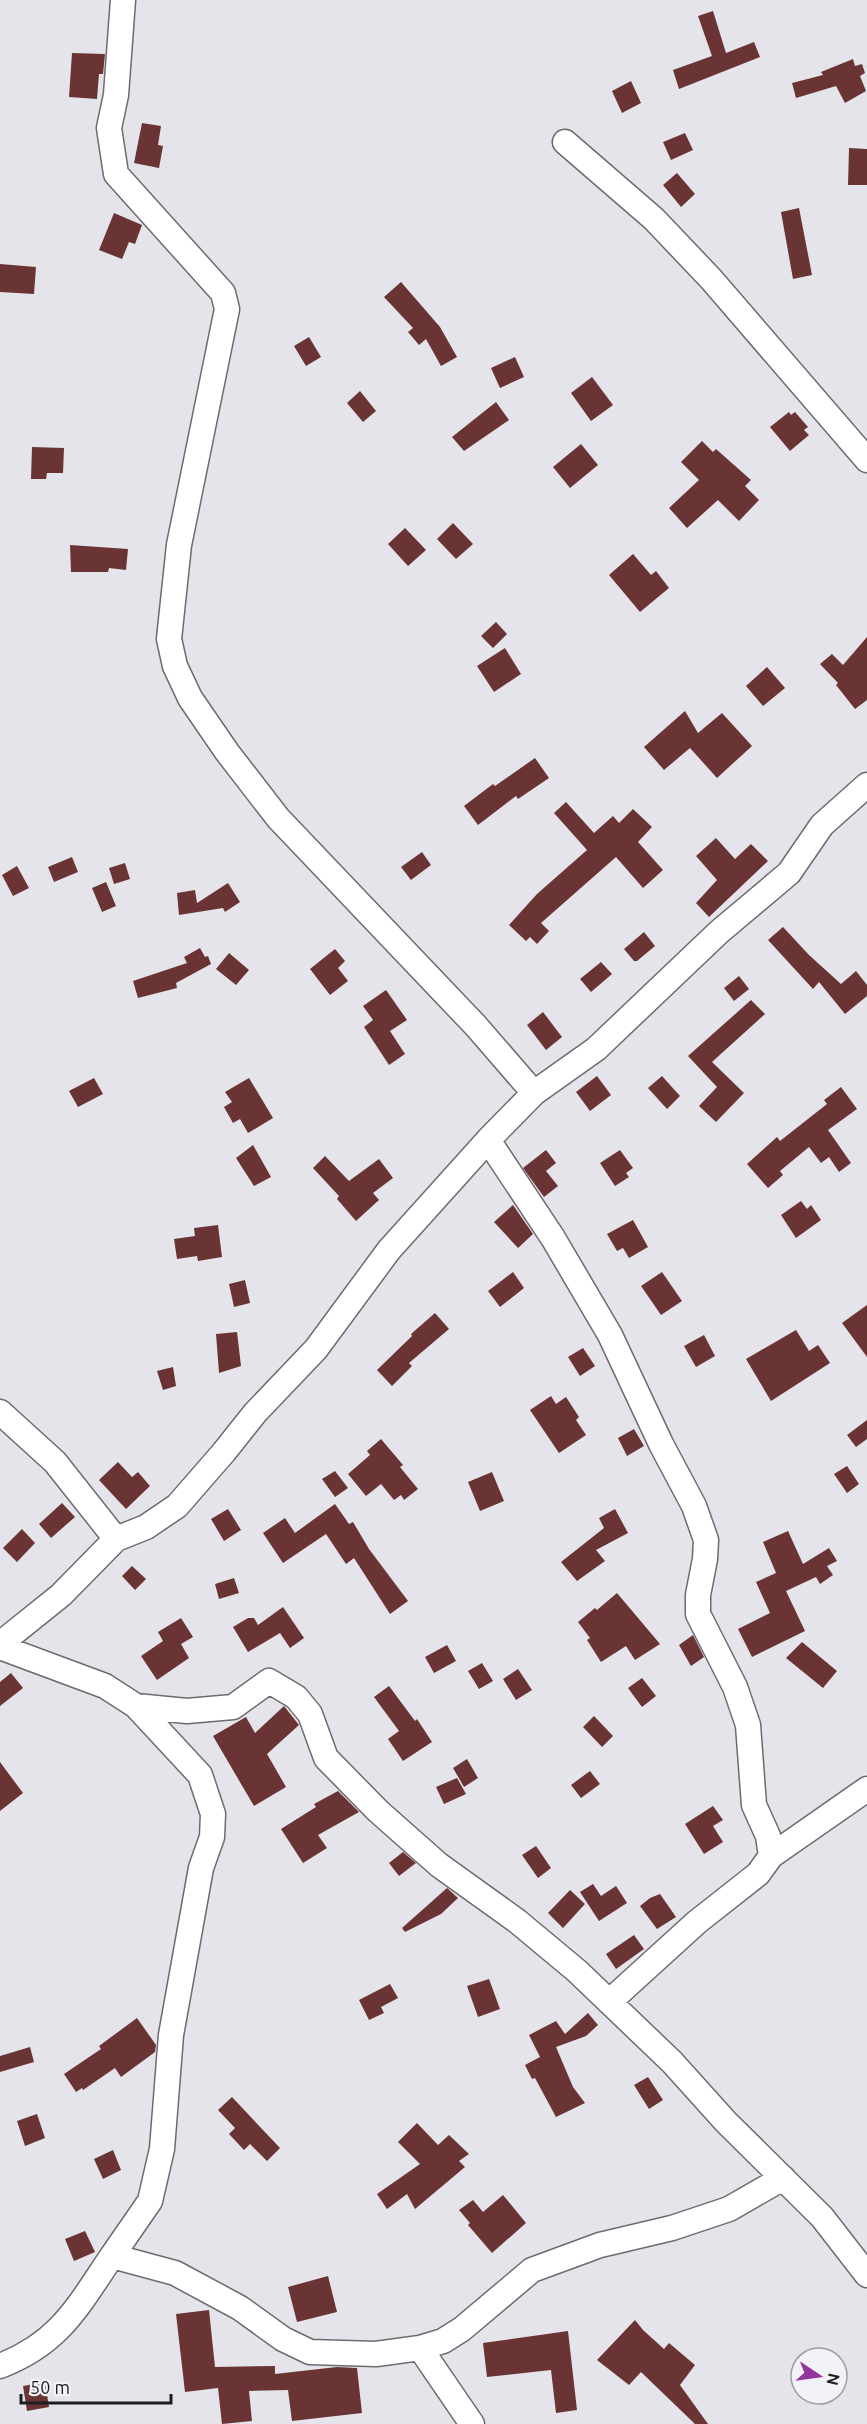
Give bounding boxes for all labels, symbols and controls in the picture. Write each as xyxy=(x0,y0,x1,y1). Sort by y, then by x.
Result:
north arrow xyxy=(789,2346,849,2406)
scale bar xyxy=(21,2367,171,2405)
text: N xyxy=(824,2372,844,2387)
text: 50 m xyxy=(30,2377,70,2397)

